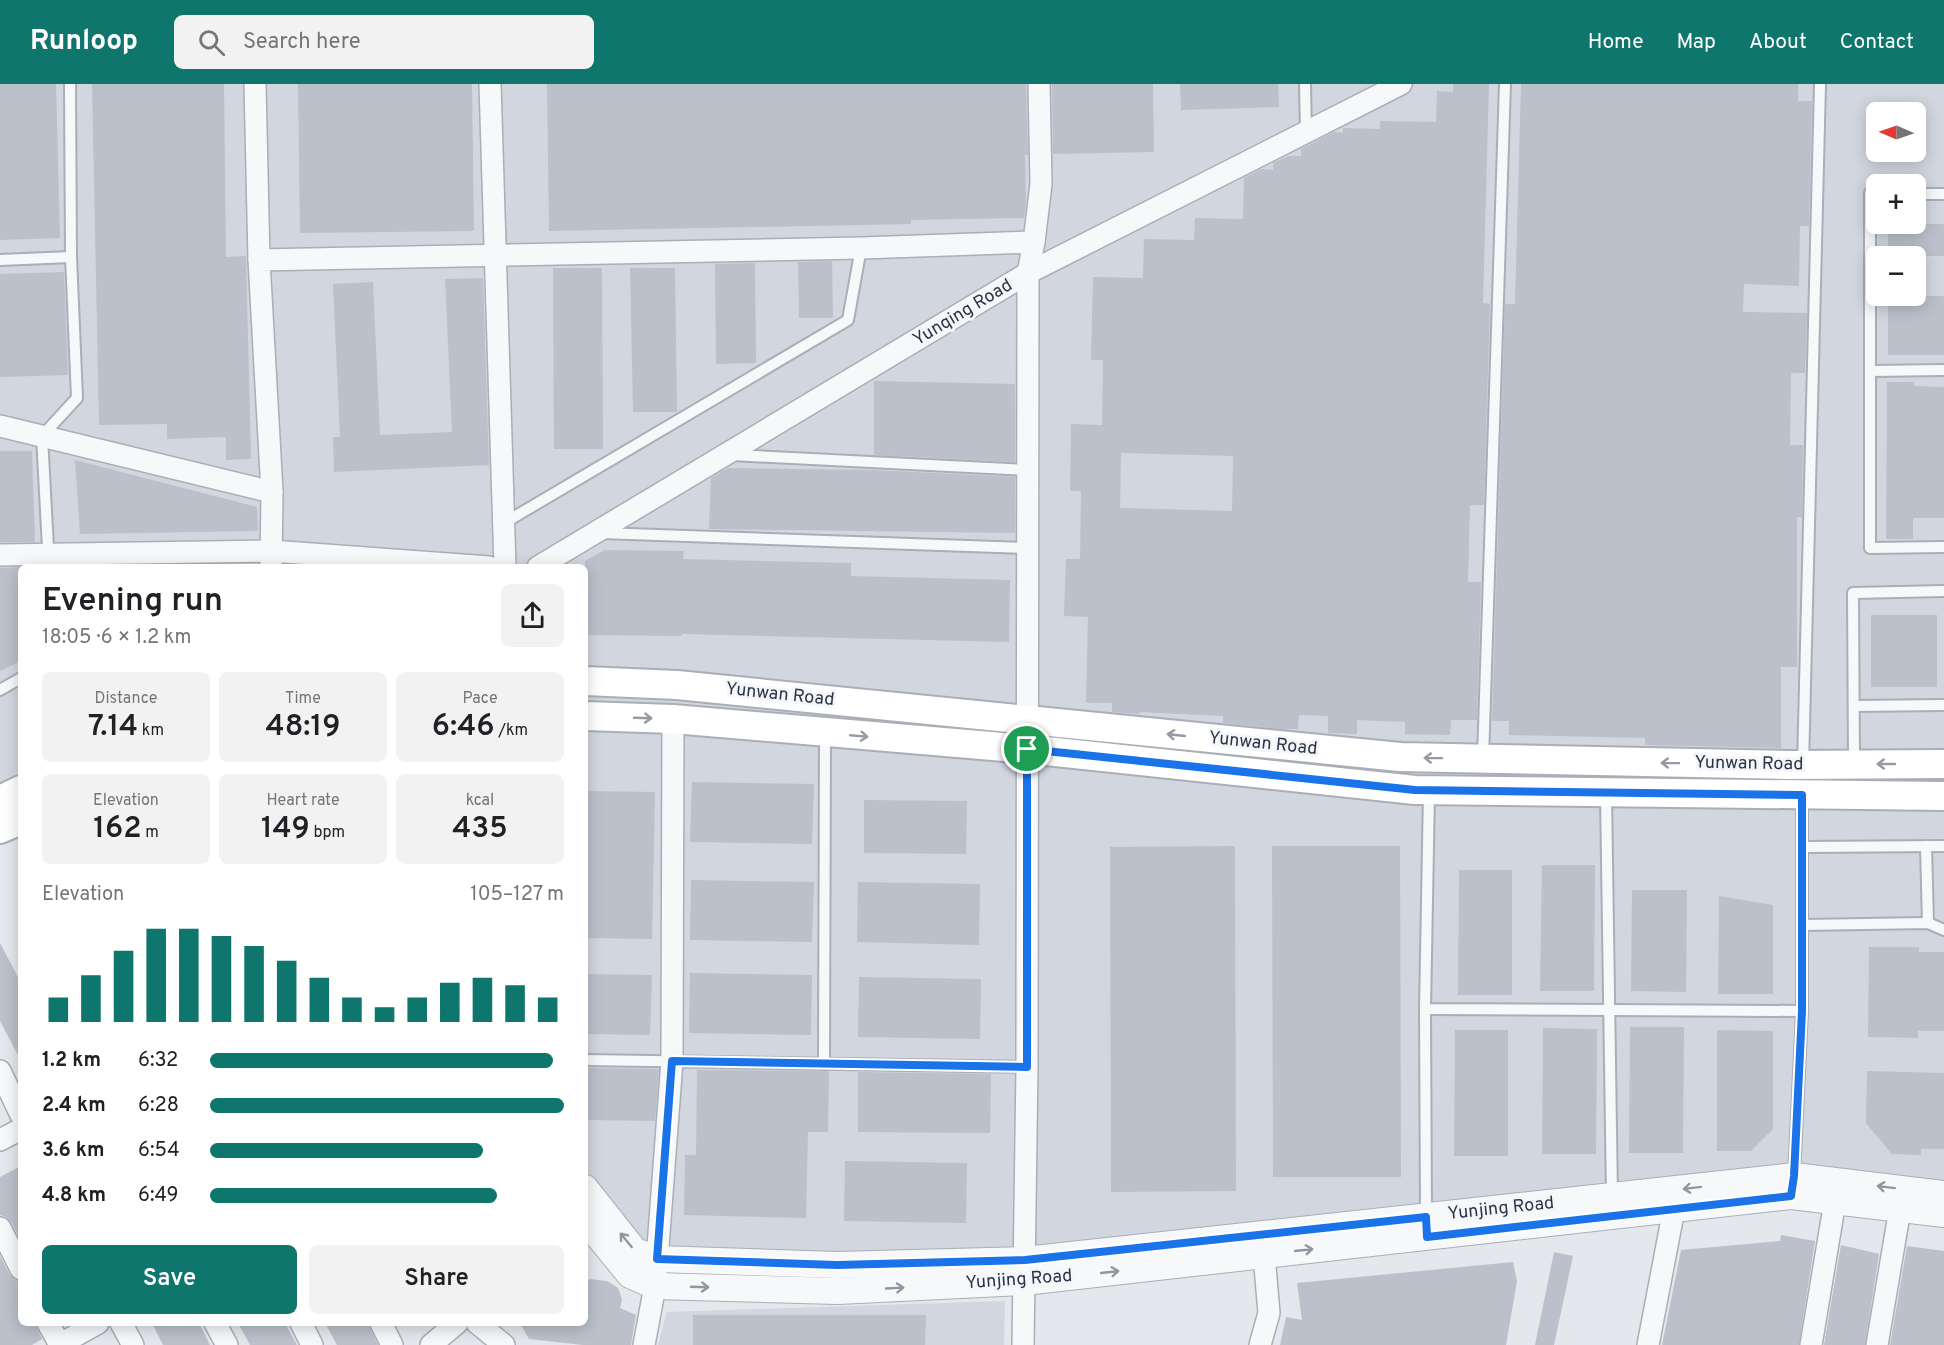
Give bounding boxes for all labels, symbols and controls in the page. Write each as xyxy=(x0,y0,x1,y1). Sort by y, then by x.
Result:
search box xyxy=(174,15,594,69)
text: Runloop xyxy=(30,24,138,60)
icon: search xyxy=(195,26,228,59)
text: Search here xyxy=(243,29,361,56)
text: Home xyxy=(1588,29,1644,56)
text: Map xyxy=(1677,29,1716,56)
text: About xyxy=(1749,29,1807,56)
text: Contact xyxy=(1840,29,1914,56)
north arrow xyxy=(1866,102,1926,162)
map controls xyxy=(1866,102,1926,306)
button: + xyxy=(1866,174,1926,234)
button: − xyxy=(1866,246,1926,306)
street label: Yunqing Road xyxy=(909,274,1017,352)
text: Evening run xyxy=(42,581,223,623)
button: share xyxy=(501,584,564,647)
text: 18:05 · 6 × 1.2 km xyxy=(42,625,192,651)
street label: Yunwan Road xyxy=(725,678,835,712)
text: Distance xyxy=(95,689,157,709)
text: Time xyxy=(285,689,321,709)
text: Pace xyxy=(462,689,498,709)
text: 7.14 xyxy=(88,709,138,746)
text: 48:19 xyxy=(266,709,340,746)
text: 6:46 xyxy=(432,709,495,746)
one-way arrow xyxy=(633,713,653,724)
text: km xyxy=(138,721,164,741)
text: /km xyxy=(495,721,528,741)
pin xyxy=(1001,723,1052,774)
street label: Yunwan Road xyxy=(1208,727,1318,761)
one-way arrow xyxy=(1166,729,1186,740)
one-way arrow xyxy=(848,731,868,742)
icon: arrive xyxy=(1010,732,1043,765)
one-way arrow xyxy=(1423,752,1443,764)
street label: Yunwan Road xyxy=(1694,752,1804,776)
one-way arrow xyxy=(1660,757,1680,768)
one-way arrow xyxy=(1876,758,1896,770)
text: Elevation xyxy=(93,791,159,811)
text: Heart rate xyxy=(266,791,340,811)
text: kcal xyxy=(466,791,494,811)
text: 162 xyxy=(93,811,142,848)
text: 149 xyxy=(261,811,310,848)
text: 435 xyxy=(452,811,508,848)
text: m xyxy=(142,823,159,843)
text: bpm xyxy=(310,823,345,843)
text: Elevation xyxy=(42,882,124,908)
text: 105–127 m xyxy=(470,882,564,908)
text: 1.2 km xyxy=(42,1048,101,1074)
text: 6:32 xyxy=(138,1048,178,1074)
text: 2.4 km xyxy=(42,1093,106,1119)
text: 6:28 xyxy=(138,1093,179,1119)
text: 3.6 km xyxy=(42,1138,104,1164)
text: 6:54 xyxy=(138,1138,180,1164)
one-way arrow xyxy=(1876,1181,1896,1192)
text: 4.8 km xyxy=(42,1183,106,1209)
text: 6:49 xyxy=(138,1183,179,1209)
one-way arrow xyxy=(1683,1183,1703,1194)
street label: Yunjing Road xyxy=(1447,1192,1555,1226)
one-way arrow xyxy=(620,1232,633,1248)
button: Save xyxy=(42,1245,297,1314)
button: Share xyxy=(309,1245,564,1314)
one-way arrow xyxy=(1293,1245,1313,1256)
street label: Yunjing Road xyxy=(965,1265,1073,1295)
one-way arrow xyxy=(1099,1266,1119,1277)
one-way arrow xyxy=(689,1281,709,1293)
one-way arrow xyxy=(884,1283,904,1294)

